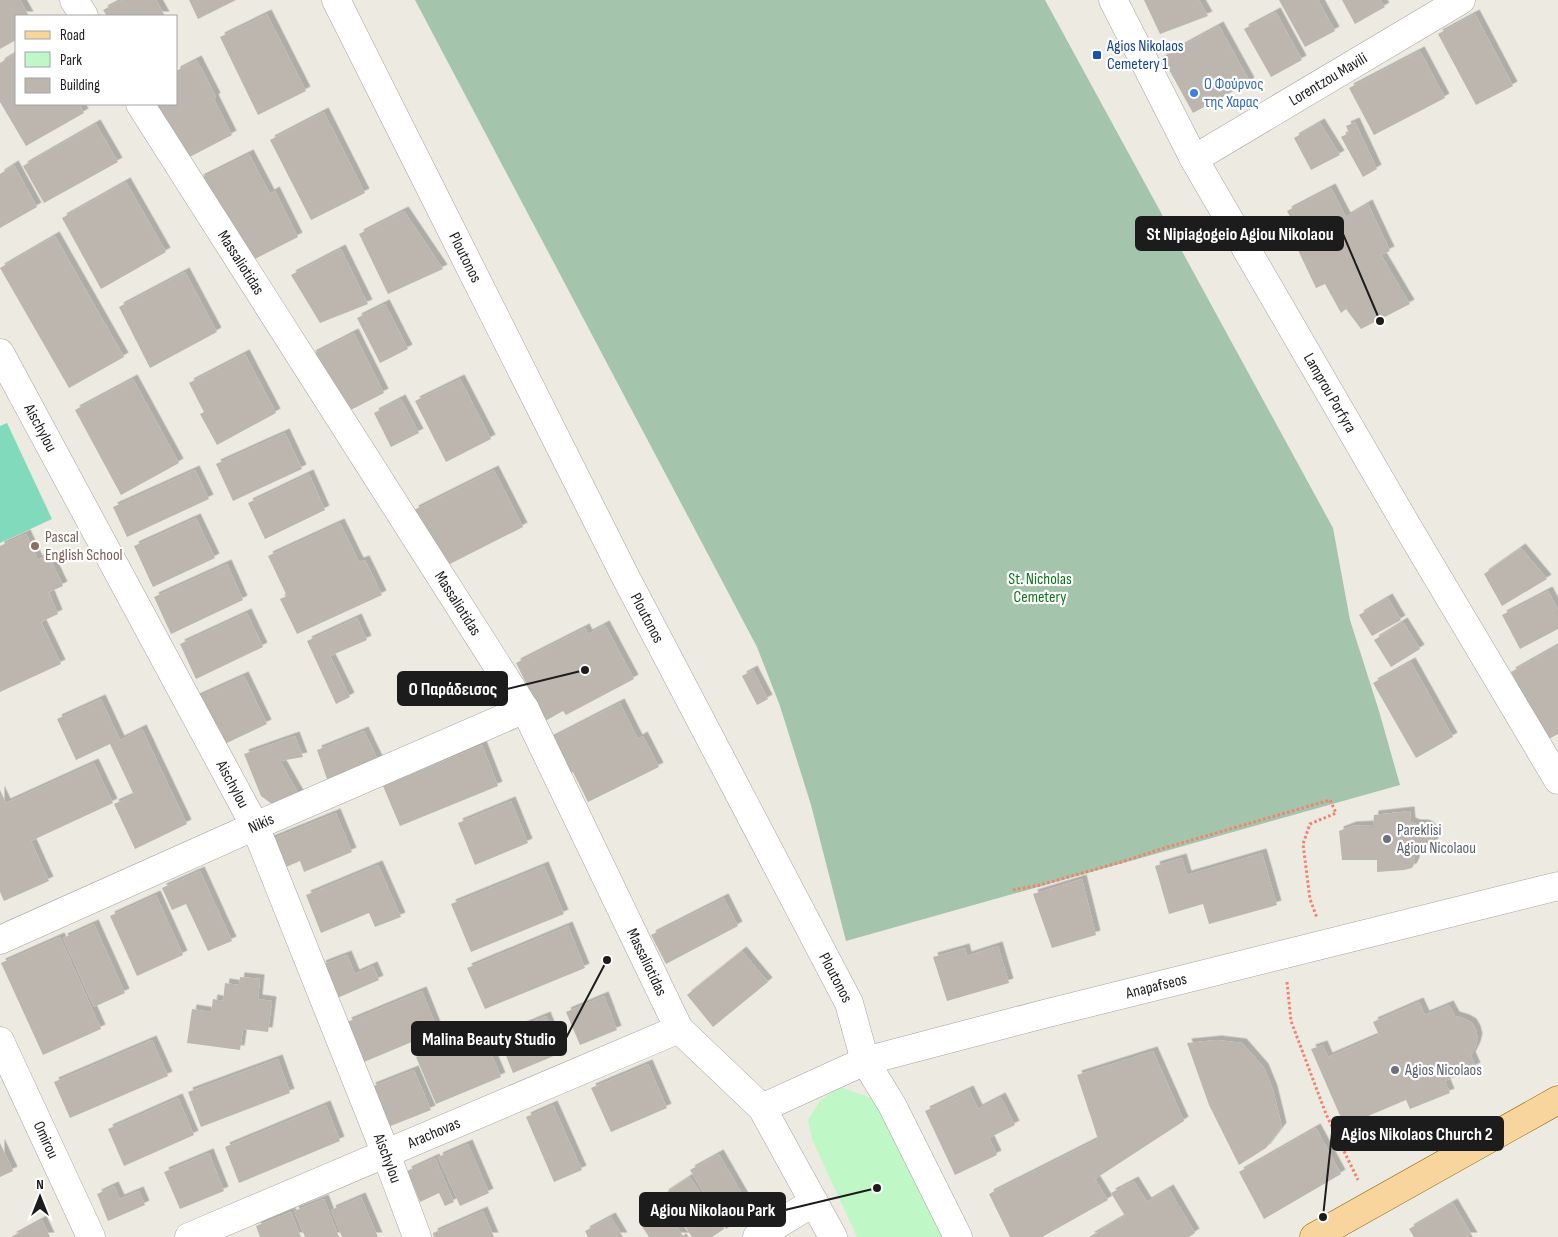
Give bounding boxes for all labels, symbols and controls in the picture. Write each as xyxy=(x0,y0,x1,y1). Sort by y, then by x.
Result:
legend xyxy=(15,15,178,105)
text: Road xyxy=(60,26,85,45)
place label: Agios Nikolaos Cemetery 1 xyxy=(1106,37,1184,74)
marker: Agios Nikolaos Cemetery 1 xyxy=(1091,49,1103,61)
street label: Lorentzou Mavili xyxy=(1286,49,1371,110)
text: Park xyxy=(60,51,82,70)
place label: Ο Φούρνος της Χαρας xyxy=(1204,75,1263,112)
text: Building xyxy=(60,76,100,95)
marker: Ο Φούρνος της Χαρας xyxy=(1188,87,1200,99)
callout: St Nipiagogeio Agiou Nikolaou xyxy=(1136,217,1343,250)
text: St Nipiagogeio Agiou Nikolaou xyxy=(1146,224,1334,245)
street label: Massaliotidas xyxy=(213,227,269,299)
street label: Ploutonos xyxy=(445,229,486,286)
street label: Lamprou Porfyra xyxy=(1299,350,1360,436)
street label: Aischylou xyxy=(19,400,61,455)
place label: Pascal English School xyxy=(45,528,123,565)
marker: Pascal English School xyxy=(29,540,41,552)
street label: Massaliotidas xyxy=(430,568,485,639)
park label: St. Nicholas Cemetery xyxy=(1008,570,1072,607)
street label: Ploutonos xyxy=(626,590,668,647)
callout: Ο Παράδεισος xyxy=(398,672,507,705)
text: Ο Παράδεισος xyxy=(409,679,497,700)
street label: Aischylou xyxy=(212,756,253,811)
street label: Nikis xyxy=(245,809,277,837)
place label: Pareklisi Agiou Nicolaou xyxy=(1396,821,1476,858)
marker: Pareklisi Agiou Nicolaou xyxy=(1381,833,1393,845)
street label: Massaliotidas xyxy=(623,925,671,999)
street label: Ploutonos xyxy=(815,949,857,1006)
street label: Anapafseos xyxy=(1123,969,1189,1003)
callout: Malina Beauty Studio xyxy=(412,1022,566,1055)
text: Malina Beauty Studio xyxy=(422,1029,556,1050)
place label: Agios Nicolaos xyxy=(1404,1061,1482,1080)
marker: Agios Nicolaos xyxy=(1389,1064,1401,1076)
street label: Arachovas xyxy=(404,1113,463,1153)
callout: Agios Nikolaos Church 2 xyxy=(1332,1117,1503,1150)
street label: Omirou xyxy=(29,1118,63,1161)
text: Agios Nikolaos Church 2 xyxy=(1340,1124,1493,1145)
street label: Aischylou xyxy=(369,1130,405,1186)
north arrow xyxy=(15,1172,65,1222)
text: N xyxy=(36,1176,44,1193)
callout: Agiou Nikolaou Park xyxy=(640,1193,785,1226)
text: Agiou Nikolaou Park xyxy=(650,1200,776,1221)

